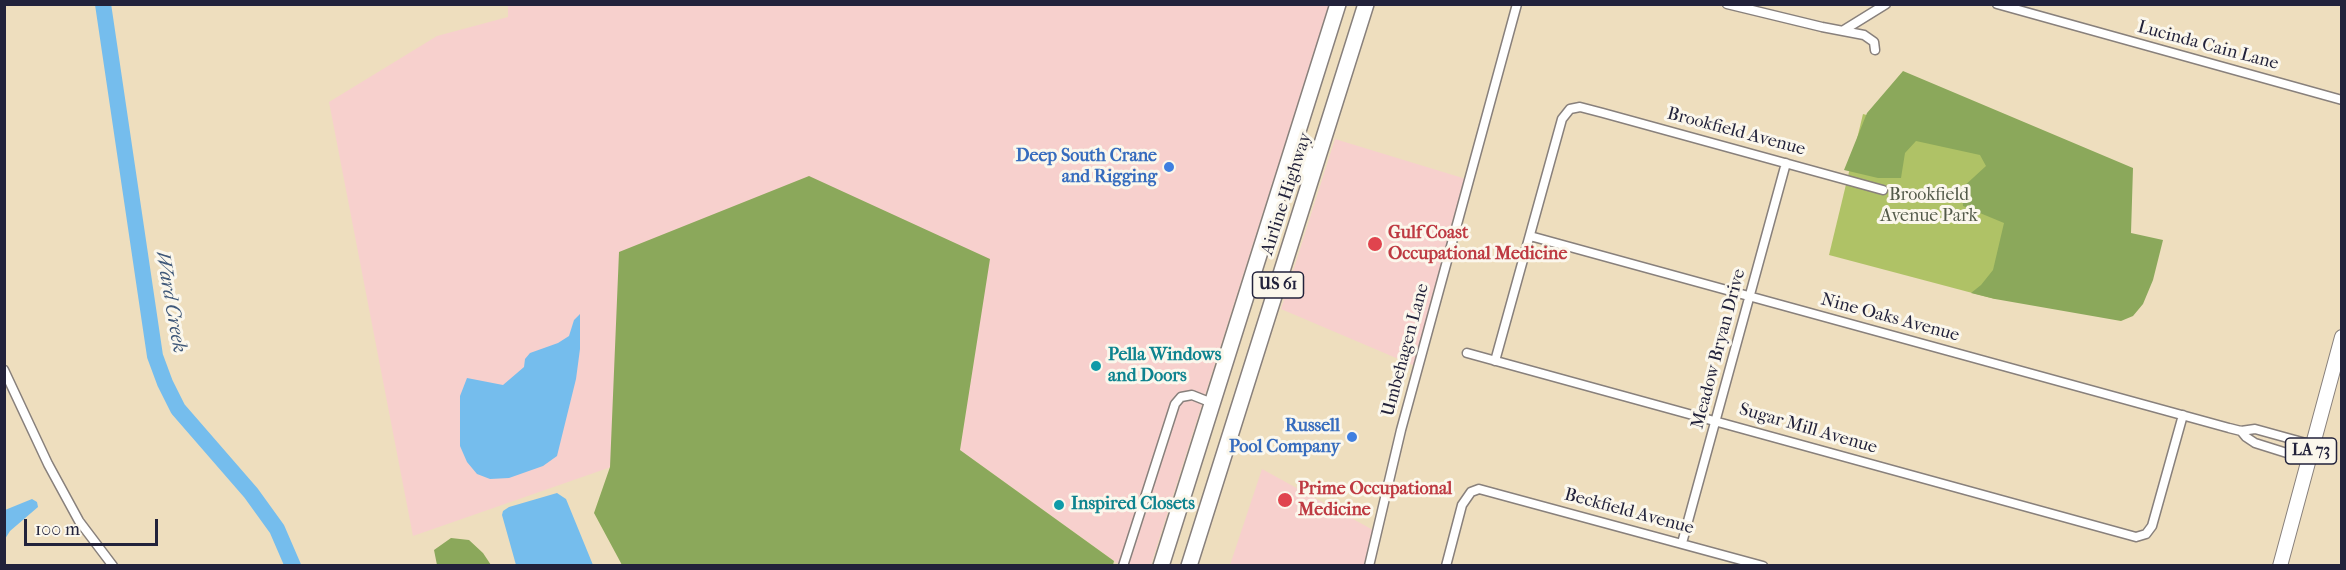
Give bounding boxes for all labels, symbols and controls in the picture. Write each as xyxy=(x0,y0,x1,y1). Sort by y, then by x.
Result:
street label: Lucinda Cain Lane xyxy=(2135,17,2281,75)
street label: Brookfield Avenue xyxy=(1665,103,1807,161)
street label: Airline Highway xyxy=(1257,130,1317,258)
place label: Deep South Crane and Rigging xyxy=(1016,146,1157,188)
marker: Deep South Crane and Rigging xyxy=(1162,160,1176,174)
park label: Brookfield Avenue Park xyxy=(1880,185,1978,228)
place label: Gulf Coast Occupational Medicine xyxy=(1388,223,1567,266)
marker: Gulf Coast Occupational Medicine xyxy=(1366,235,1384,253)
water label: Ward Creek xyxy=(149,249,191,355)
street label: Meadow Bryan Drive xyxy=(1687,267,1751,431)
road number: US 61 xyxy=(1252,272,1304,298)
street label: Umbehagen Lane xyxy=(1378,281,1434,419)
street label: Nine Oaks Avenue xyxy=(1818,289,1962,347)
place label: Pella Windows and Doors xyxy=(1108,345,1221,388)
marker: Pella Windows and Doors xyxy=(1089,359,1103,373)
street label: Sugar Mill Avenue xyxy=(1736,399,1880,459)
place label: Russell Pool Company xyxy=(1229,416,1340,458)
marker: Russell Pool Company xyxy=(1345,430,1359,444)
road number: LA 73 xyxy=(2286,438,2336,464)
place label: Prime Occupational Medicine xyxy=(1298,479,1452,522)
street label: Beckfield Avenue xyxy=(1562,484,1696,540)
marker: Prime Occupational Medicine xyxy=(1276,491,1294,509)
place label: Inspired Closets xyxy=(1071,494,1195,516)
marker: Inspired Closets xyxy=(1052,498,1066,512)
scale bar xyxy=(27,507,160,545)
text: 100 m xyxy=(35,519,80,540)

